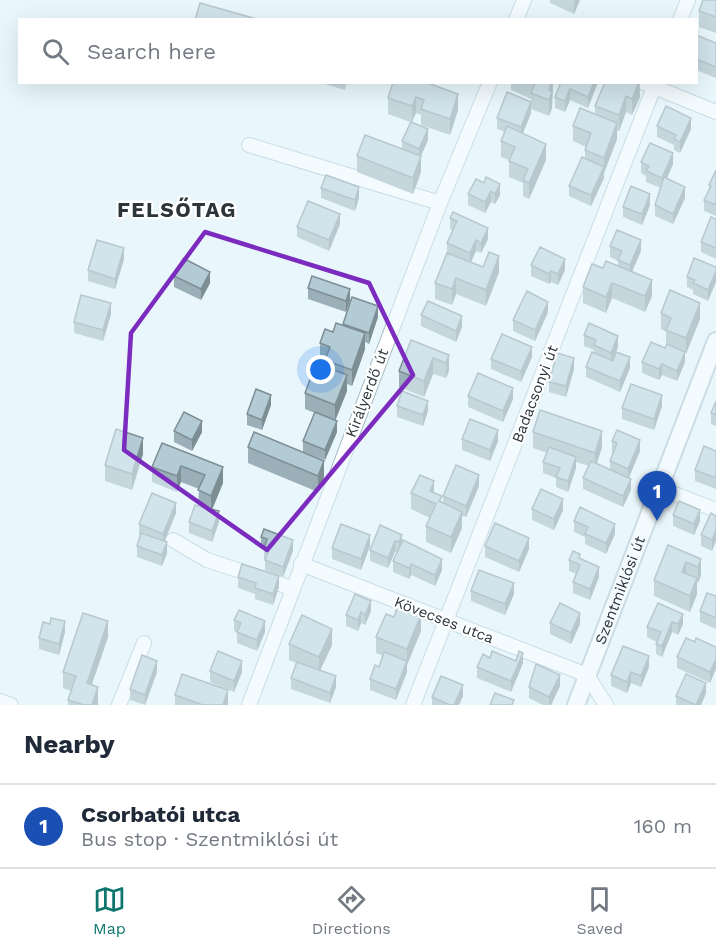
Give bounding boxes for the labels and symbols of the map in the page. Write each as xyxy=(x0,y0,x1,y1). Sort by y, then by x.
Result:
district label: FELSŐTAG xyxy=(117,197,237,222)
street label: Badacsonyi út xyxy=(508,342,562,445)
street label: Királyerdő út xyxy=(342,345,392,440)
your location xyxy=(306,355,335,384)
pin: 1 xyxy=(638,472,676,521)
street label: Szentmiklósi út xyxy=(591,533,649,647)
street label: Kövecses utca xyxy=(392,593,497,647)

